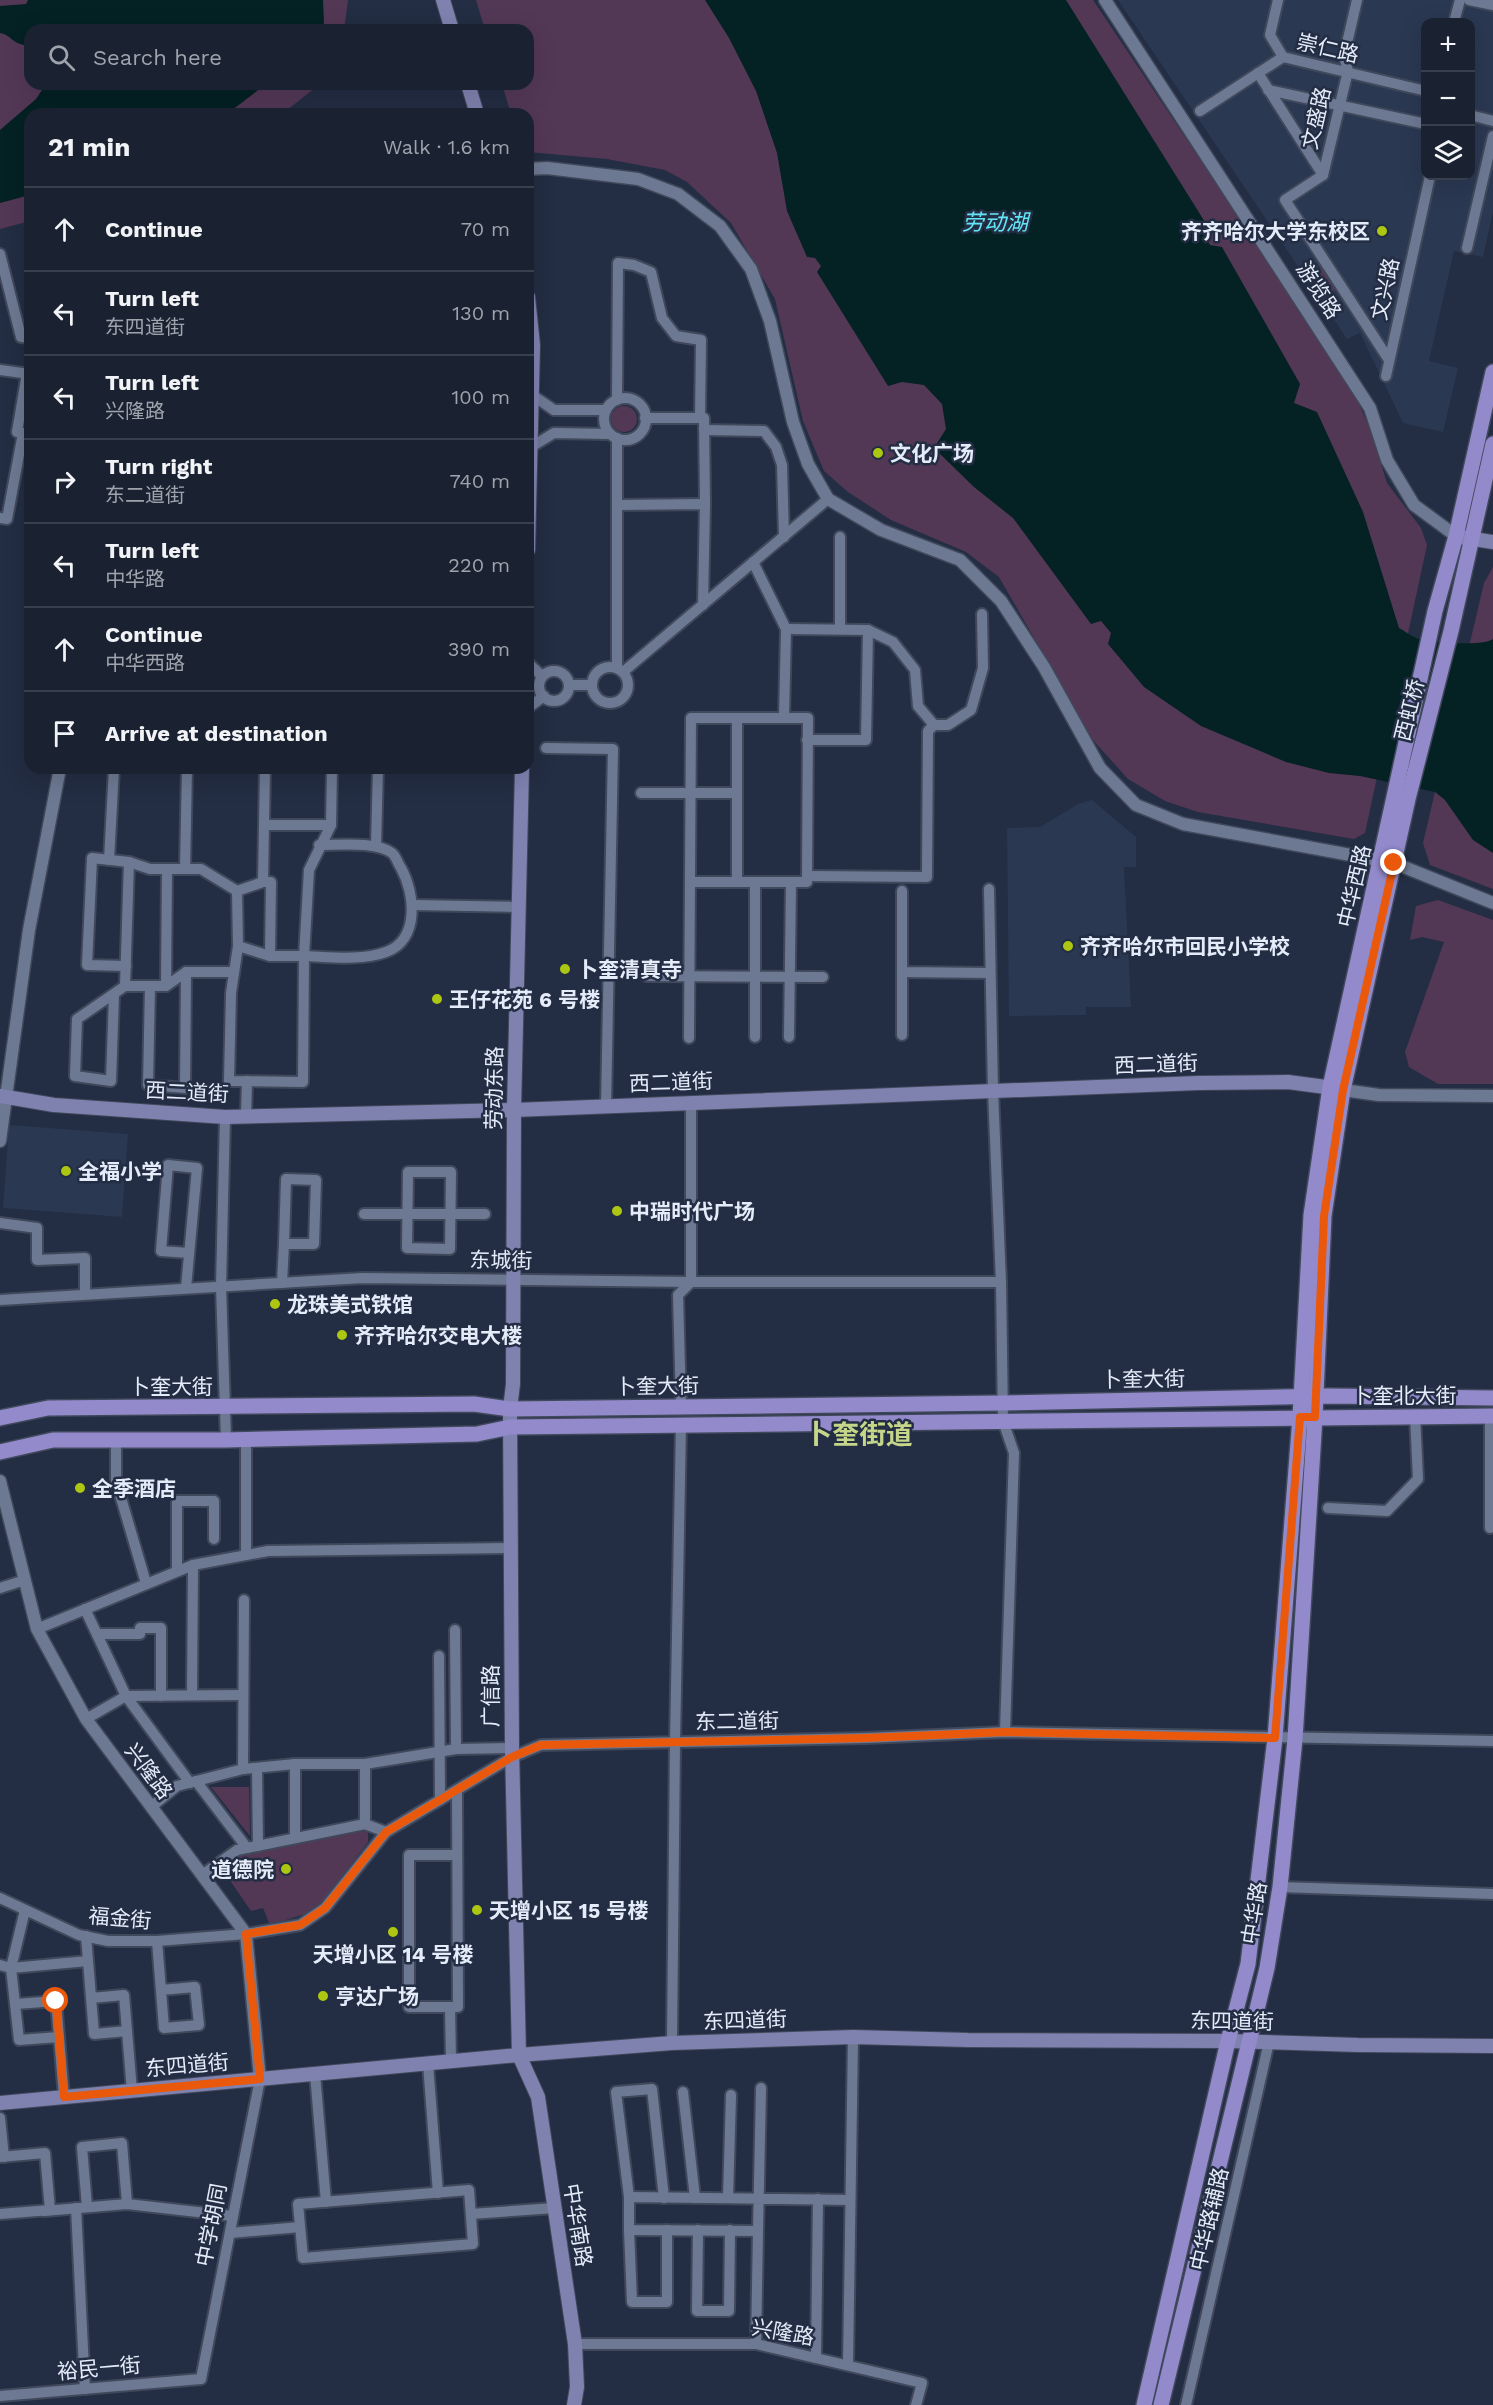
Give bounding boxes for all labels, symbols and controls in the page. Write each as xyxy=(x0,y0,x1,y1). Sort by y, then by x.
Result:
map controls xyxy=(1421,18,1475,180)
button: + xyxy=(1421,18,1475,72)
search box xyxy=(24,24,534,90)
street label: 崇仁路 xyxy=(1294,29,1362,67)
icon: search xyxy=(45,41,78,74)
text: Search here xyxy=(93,45,222,70)
button: − xyxy=(1421,72,1475,126)
street label: 文盛路 xyxy=(1297,84,1335,152)
button: layers xyxy=(1421,126,1475,180)
text: 21 min xyxy=(48,132,130,162)
text: Walk · 1.6 km xyxy=(383,135,510,159)
water label: 劳动湖 xyxy=(962,210,1031,235)
icon: ahead xyxy=(48,213,81,246)
text: Continue xyxy=(105,217,203,242)
text: 70 m xyxy=(461,217,510,241)
place label: 齐齐哈尔大学东校区 xyxy=(1181,219,1370,244)
marker: 齐齐哈尔大学东校区 xyxy=(1375,224,1389,238)
street label: 文兴路 xyxy=(1366,256,1404,322)
street label: 游览路 xyxy=(1291,257,1347,323)
text: Turn left xyxy=(105,286,199,311)
icon: left xyxy=(48,297,81,330)
text: 130 m xyxy=(452,301,510,325)
text: 东四道街 xyxy=(105,315,185,339)
text: Turn left xyxy=(105,370,199,395)
icon: left xyxy=(48,381,81,414)
text: 100 m xyxy=(451,385,510,409)
text: 兴隆路 xyxy=(105,399,165,423)
place label: 文化广场 xyxy=(890,441,974,466)
marker: 文化广场 xyxy=(871,446,885,460)
text: Turn right xyxy=(105,454,212,479)
icon: right xyxy=(48,465,81,498)
text: 740 m xyxy=(450,469,510,493)
text: 东二道街 xyxy=(105,483,185,507)
text: Turn left xyxy=(105,538,199,563)
icon: left xyxy=(48,549,81,582)
text: 220 m xyxy=(448,553,510,577)
text: 中华路 xyxy=(105,567,165,591)
text: Continue xyxy=(105,622,203,647)
icon: ahead xyxy=(48,633,81,666)
text: 390 m xyxy=(448,637,510,661)
text: 中华西路 xyxy=(105,651,185,675)
street label: 西虹桥 xyxy=(1389,676,1429,744)
icon: arrive xyxy=(48,717,81,750)
text: Arrive at destination xyxy=(105,721,328,746)
street label: 中华西路 xyxy=(1332,842,1376,930)
route end xyxy=(1380,849,1406,875)
place label: 齐齐哈尔市回民小学校 xyxy=(1080,934,1290,959)
marker: 齐齐哈尔市回民小学校 xyxy=(1061,939,1075,953)
place label: 卜奎清真寺 xyxy=(577,957,682,982)
marker: 卜奎清真寺 xyxy=(558,962,572,976)
place label: 王仔花苑 6 号楼 xyxy=(449,987,600,1012)
marker: 王仔花苑 6 号楼 xyxy=(430,992,444,1006)
street label: 劳动东路 xyxy=(481,1046,507,1130)
street label: 西二道街 xyxy=(1114,1050,1198,1078)
street label: 西二道街 xyxy=(629,1068,713,1096)
street label: 西二道街 xyxy=(144,1077,230,1107)
place label: 全福小学 xyxy=(78,1159,162,1184)
marker: 全福小学 xyxy=(59,1164,73,1178)
place label: 中瑞时代广场 xyxy=(629,1199,755,1224)
marker: 中瑞时代广场 xyxy=(610,1204,624,1218)
street label: 东城街 xyxy=(469,1247,533,1273)
place label: 龙珠美式铁馆 xyxy=(287,1292,413,1317)
marker: 龙珠美式铁馆 xyxy=(268,1297,282,1311)
place label: 齐齐哈尔交电大楼 xyxy=(354,1323,522,1348)
marker: 齐齐哈尔交电大楼 xyxy=(335,1328,349,1342)
street label: 卜奎大街 xyxy=(1101,1366,1185,1392)
street label: 卜奎大街 xyxy=(615,1373,699,1399)
street label: 卜奎大街 xyxy=(129,1374,213,1399)
street label: 卜奎北大街 xyxy=(1352,1383,1457,1408)
district label: 卜奎街道 xyxy=(805,1419,913,1451)
place label: 全季酒店 xyxy=(92,1476,176,1501)
marker: 全季酒店 xyxy=(73,1481,87,1495)
street label: 广信路 xyxy=(478,1665,503,1728)
street label: 东二道街 xyxy=(695,1708,779,1734)
street label: 兴隆路 xyxy=(120,1738,178,1804)
place label: 道德院 xyxy=(211,1857,274,1882)
marker: 道德院 xyxy=(279,1862,293,1876)
street label: 中华路 xyxy=(1237,1880,1271,1946)
place label: 天增小区 15 号楼 xyxy=(489,1898,648,1923)
street label: 福金街 xyxy=(88,1903,152,1933)
marker: 天增小区 15 号楼 xyxy=(470,1903,484,1917)
marker: 天增小区 14 号楼 xyxy=(386,1925,400,1939)
place label: 天增小区 14 号楼 xyxy=(313,1942,473,1967)
place label: 亨达广场 xyxy=(335,1984,419,2009)
route start xyxy=(42,1987,68,2013)
marker: 亨达广场 xyxy=(316,1989,330,2003)
street label: 东四道街 xyxy=(703,2006,787,2034)
street label: 东四道街 xyxy=(1190,2008,1274,2034)
street label: 东四道街 xyxy=(144,2049,230,2081)
street label: 中华路辅路 xyxy=(1185,2165,1233,2273)
street label: 中学胡同 xyxy=(191,2181,231,2269)
street label: 中华南路 xyxy=(559,2182,597,2268)
street label: 兴隆路 xyxy=(750,2314,816,2350)
street label: 裕民一街 xyxy=(56,2352,142,2384)

